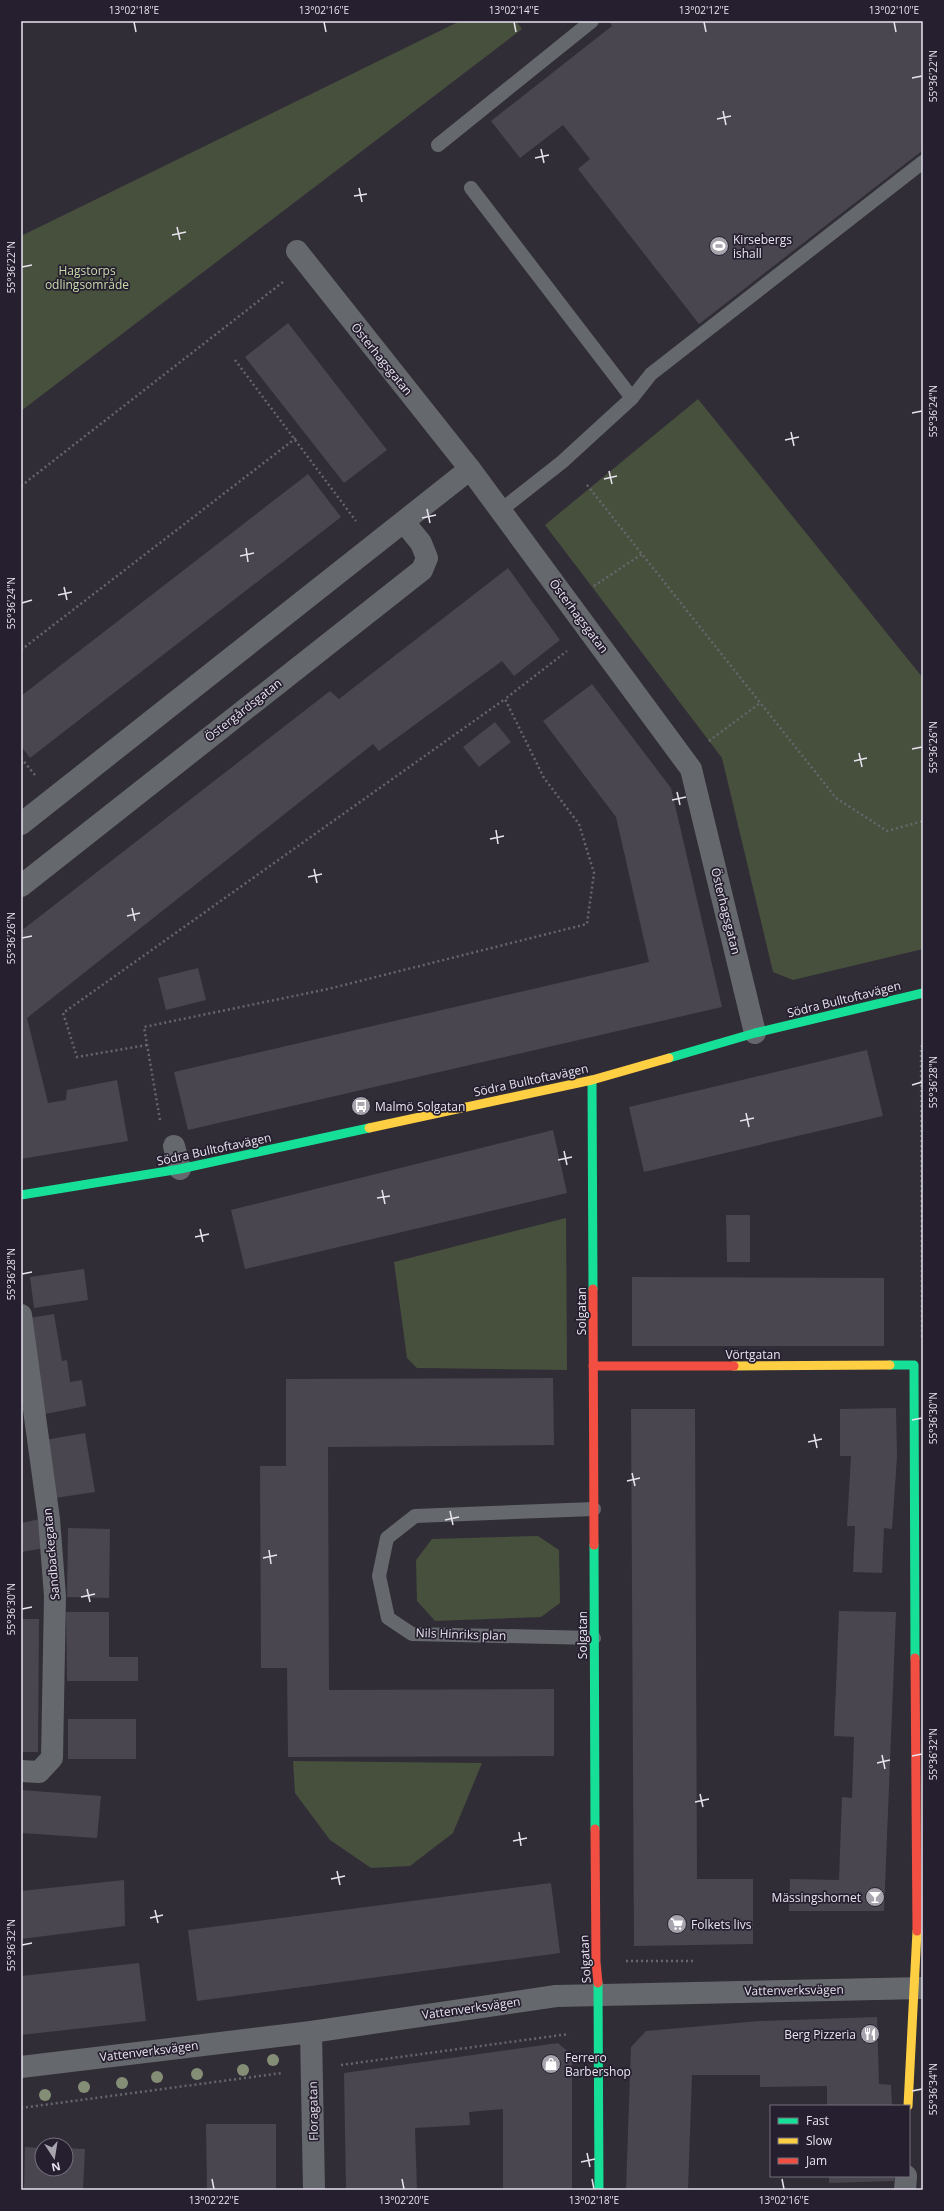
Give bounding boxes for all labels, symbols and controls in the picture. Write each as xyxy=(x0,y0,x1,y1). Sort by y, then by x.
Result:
text: 13°02'18"E xyxy=(109,3,159,17)
text: 13°02'16"E xyxy=(299,3,349,17)
text: 13°02'14"E xyxy=(489,3,539,17)
text: 13°02'12"E xyxy=(679,3,729,17)
text: 13°02'10"E xyxy=(869,3,919,17)
text: 55°36'22"N xyxy=(926,50,940,102)
place label: Kirsebergs ishall xyxy=(733,231,792,262)
sports icon: Kirsebergs ishall xyxy=(708,235,730,257)
text: 55°36'22"N xyxy=(4,241,18,293)
park label: Hagstorps odlingsområde xyxy=(45,262,129,293)
street label: Österhagsgatan xyxy=(347,319,417,399)
text: 55°36'24"N xyxy=(926,385,940,437)
street label: Österhagsgatan xyxy=(546,575,612,657)
text: 55°36'24"N xyxy=(4,577,18,629)
street label: Östergårdsgatan xyxy=(201,674,285,746)
text: 55°36'26"N xyxy=(926,721,940,773)
street label: Österhagsgatan xyxy=(707,866,745,956)
text: 55°36'26"N xyxy=(4,912,18,964)
street label: Södra Bulltoftavägen xyxy=(785,977,903,1021)
text: 55°36'28"N xyxy=(926,1056,940,1108)
street label: Södra Bulltoftavägen xyxy=(472,1060,590,1100)
bus stop icon: Malmö Solgatan xyxy=(350,1095,372,1117)
place label: Malmö Solgatan xyxy=(375,1098,465,1115)
street label: Södra Bulltoftavägen xyxy=(155,1129,273,1169)
text: 55°36'28"N xyxy=(4,1248,18,1300)
street label: Solgatan xyxy=(573,1287,590,1335)
street label: Vörtgatan xyxy=(725,1346,781,1363)
text: 55°36'30"N xyxy=(926,1392,940,1444)
street label: Sandbackegatan xyxy=(39,1507,63,1601)
text: 55°36'30"N xyxy=(4,1583,18,1635)
street label: Solgatan xyxy=(574,1611,591,1659)
street label: Nils Hinriks plan xyxy=(415,1624,507,1644)
text: 55°36'32"N xyxy=(926,1728,940,1780)
bar icon: Mässingshornet xyxy=(864,1886,886,1908)
place label: Mässingshornet xyxy=(772,1889,861,1906)
supermarket icon: Folkets livs xyxy=(666,1913,688,1935)
place label: Folkets livs xyxy=(691,1916,752,1933)
text: 55°36'32"N xyxy=(4,1919,18,1971)
street label: Solgatan xyxy=(575,1934,595,1984)
street label: Vattenverksvägen xyxy=(744,1981,844,1999)
street label: Vattenverksvägen xyxy=(421,1993,521,2023)
restaurant icon: Berg Pizzeria xyxy=(859,2023,881,2045)
place label: Berg Pizzeria xyxy=(784,2026,856,2043)
street label: Vattenverksvägen xyxy=(99,2037,199,2065)
place label: Ferrero Barbershop xyxy=(565,2049,631,2080)
shop icon: Ferrero Barbershop xyxy=(540,2053,562,2075)
text: 55°36'34"N xyxy=(926,2063,940,2115)
street label: Floragatan xyxy=(304,2081,322,2141)
legend xyxy=(770,2105,910,2177)
text: Fast xyxy=(806,2112,829,2129)
text: Slow xyxy=(806,2132,833,2149)
north arrow xyxy=(34,2137,74,2177)
text: Jam xyxy=(805,2152,827,2169)
text: N xyxy=(50,2159,62,2176)
text: 13°02'22"E xyxy=(189,2193,239,2207)
text: 13°02'20"E xyxy=(379,2193,429,2207)
text: 13°02'18"E xyxy=(569,2193,619,2207)
text: 13°02'16"E xyxy=(759,2193,809,2207)

